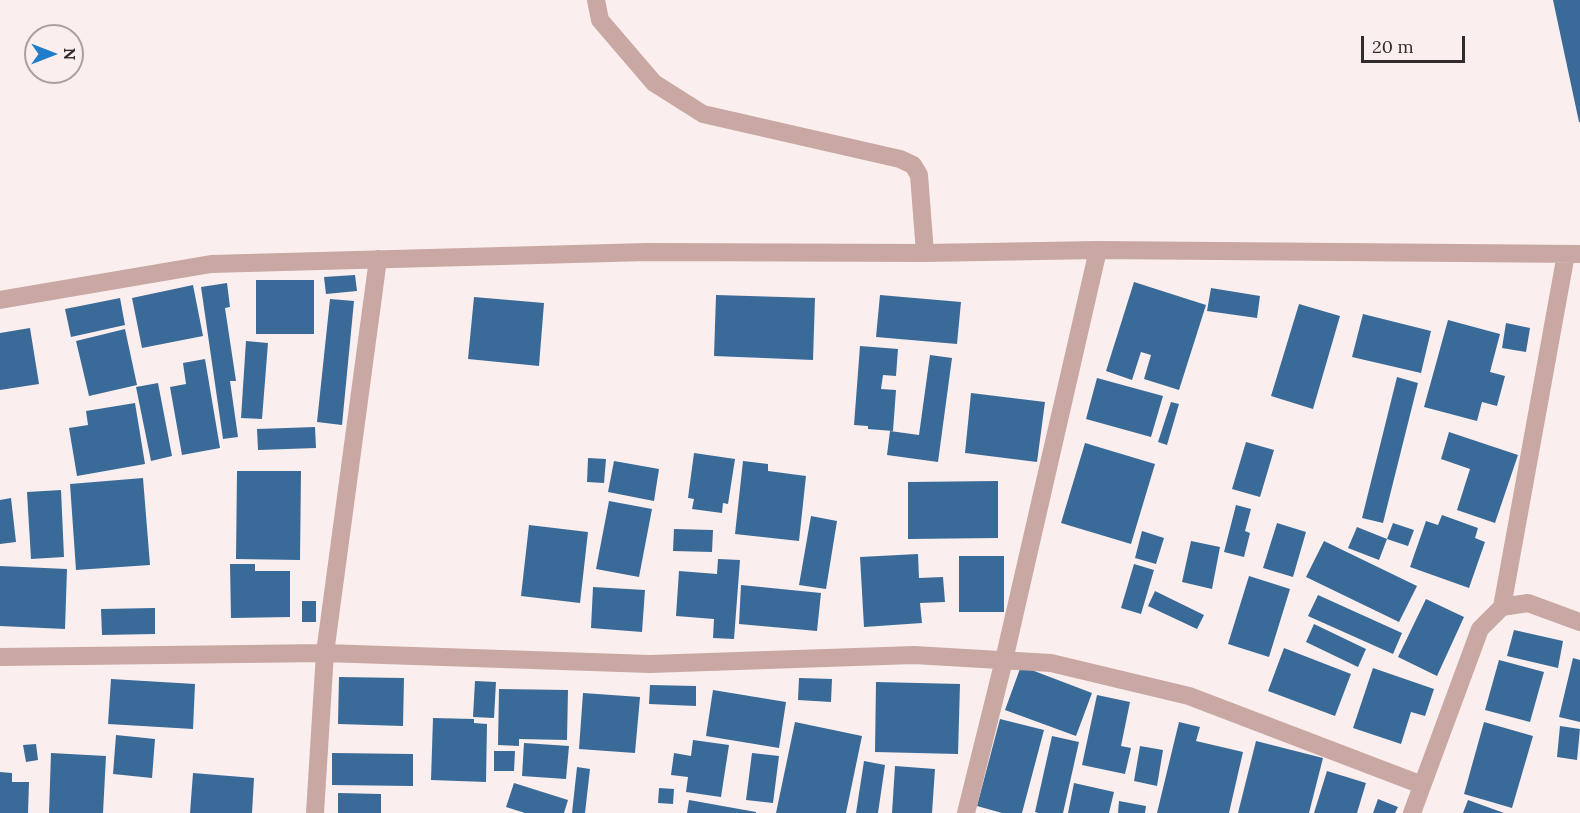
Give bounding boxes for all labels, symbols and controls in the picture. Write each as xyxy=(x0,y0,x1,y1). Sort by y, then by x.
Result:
north arrow xyxy=(24,24,84,84)
scale bar xyxy=(1364,24,1468,62)
text: 20 m xyxy=(1372,35,1414,58)
text: N xyxy=(60,48,80,60)

